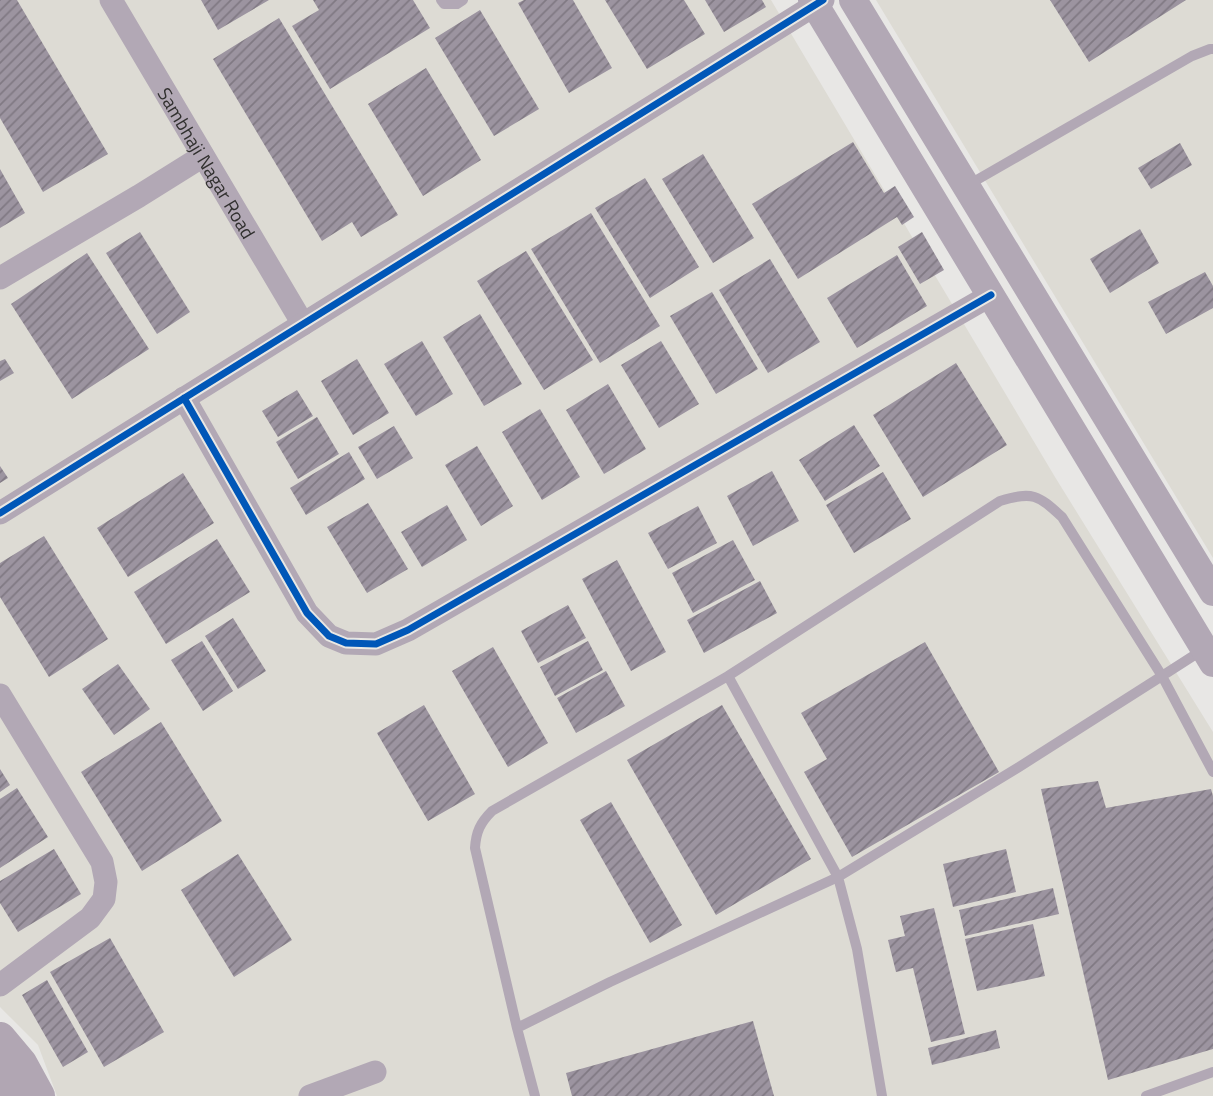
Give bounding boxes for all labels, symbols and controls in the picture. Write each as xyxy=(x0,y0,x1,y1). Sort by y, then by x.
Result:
street label: Sambhaji Nagar Road xyxy=(151,81,264,244)

